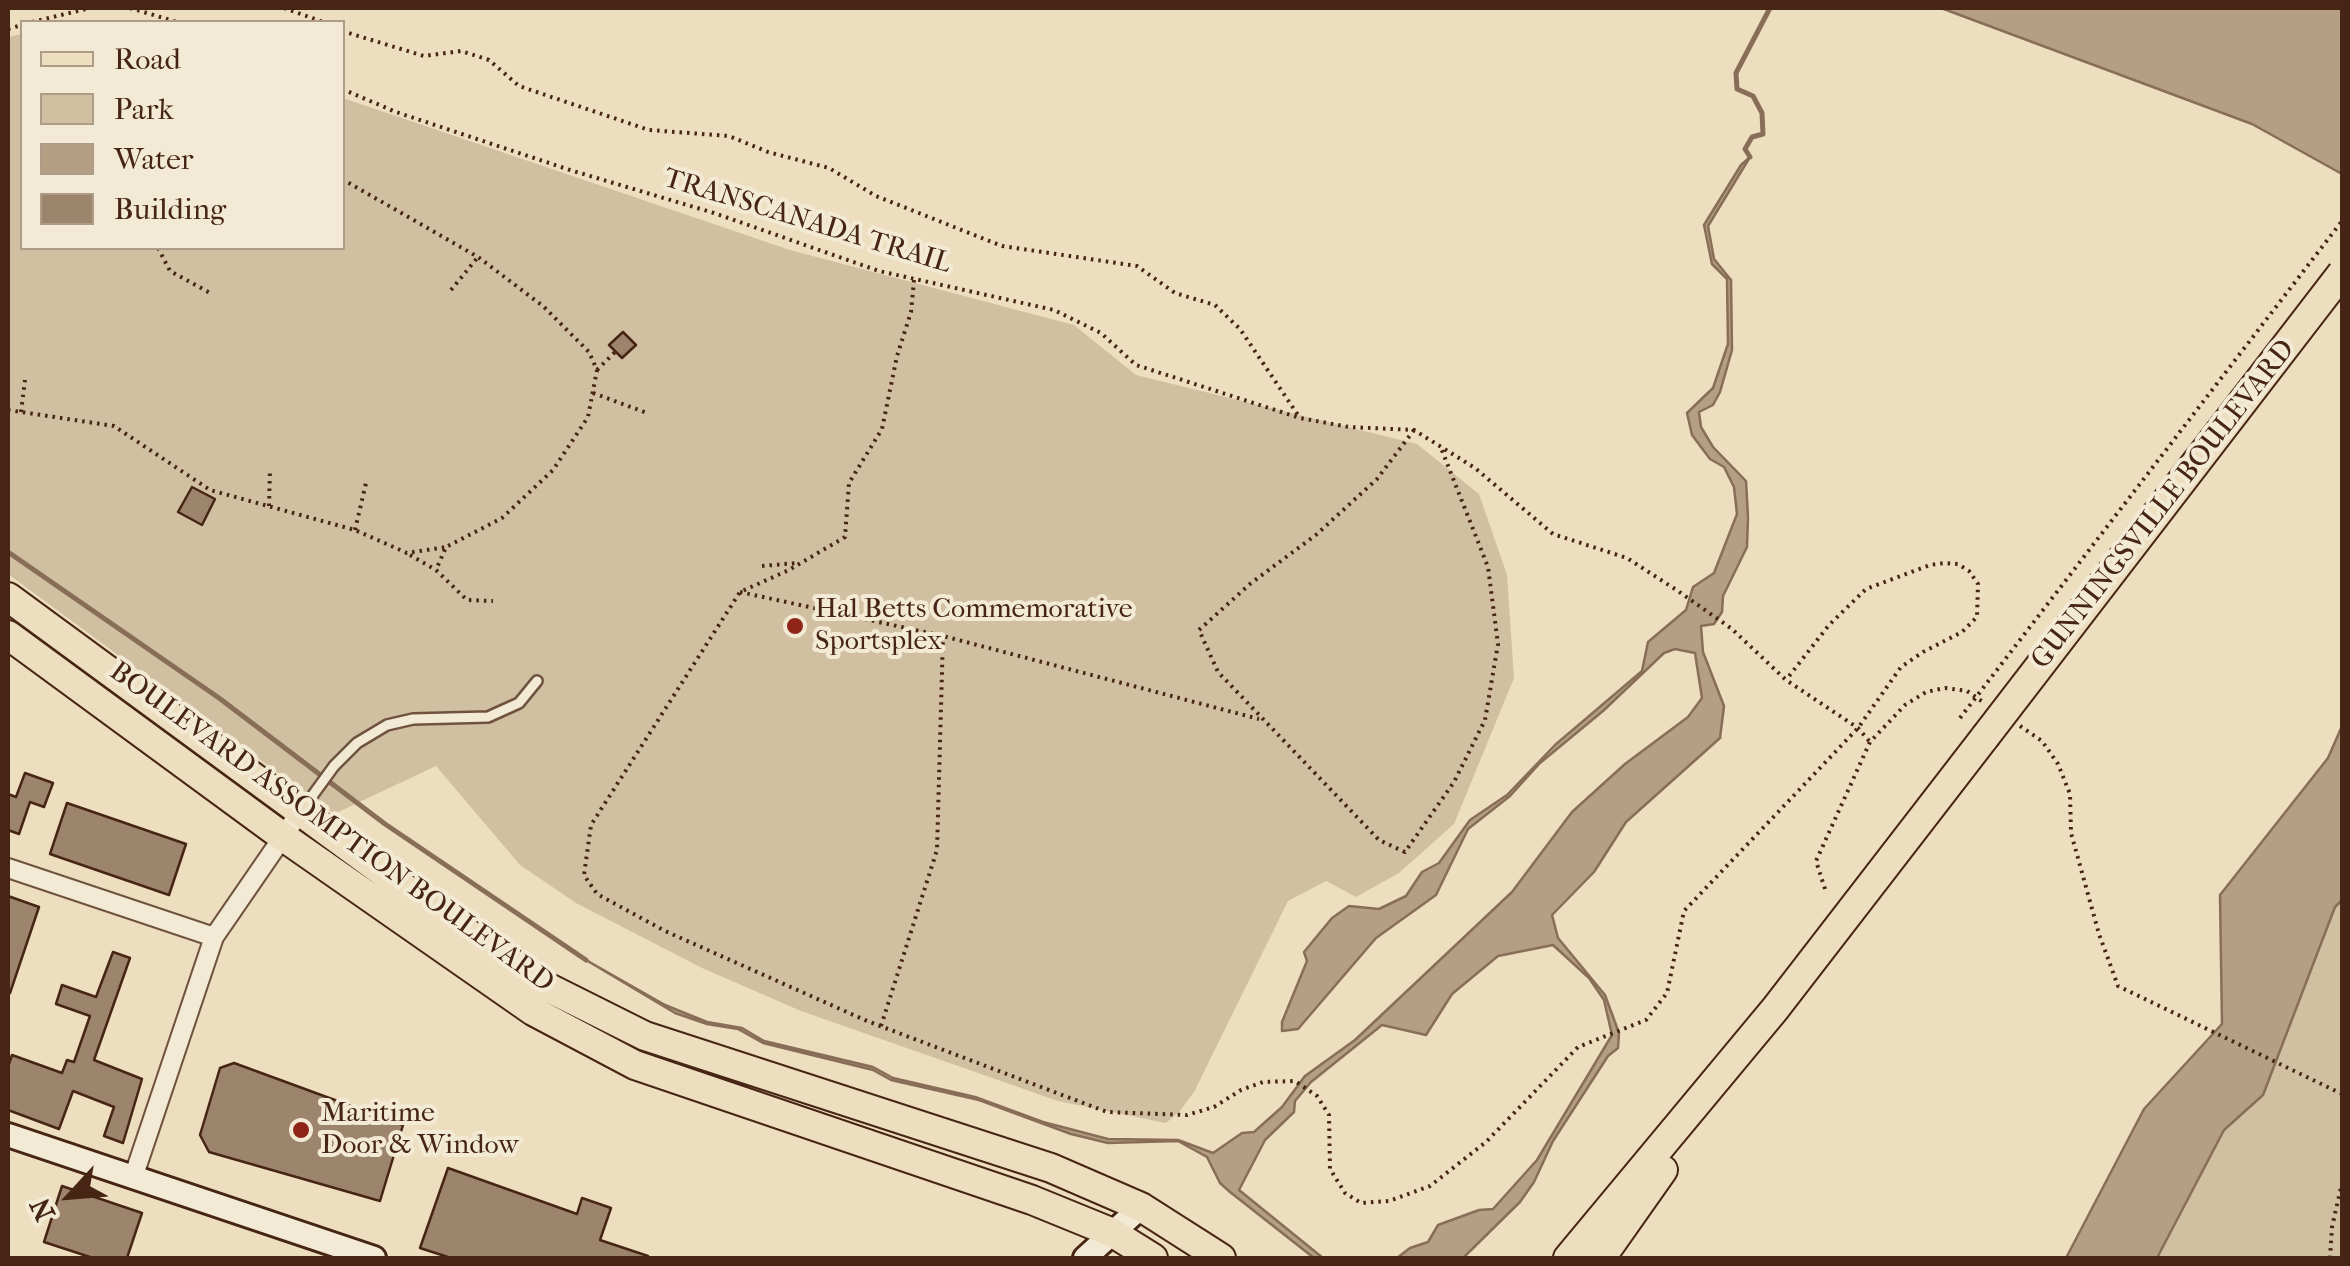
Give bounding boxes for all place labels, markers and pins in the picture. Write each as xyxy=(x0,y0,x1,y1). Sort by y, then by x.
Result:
place label: Hal Betts Commemorative Sportsplex xyxy=(815,593,1133,659)
marker: Hal Betts Commemorative Sportsplex xyxy=(784,615,806,637)
place label: Maritime Door & Window xyxy=(321,1097,519,1163)
marker: Maritime Door & Window xyxy=(290,1119,312,1141)

